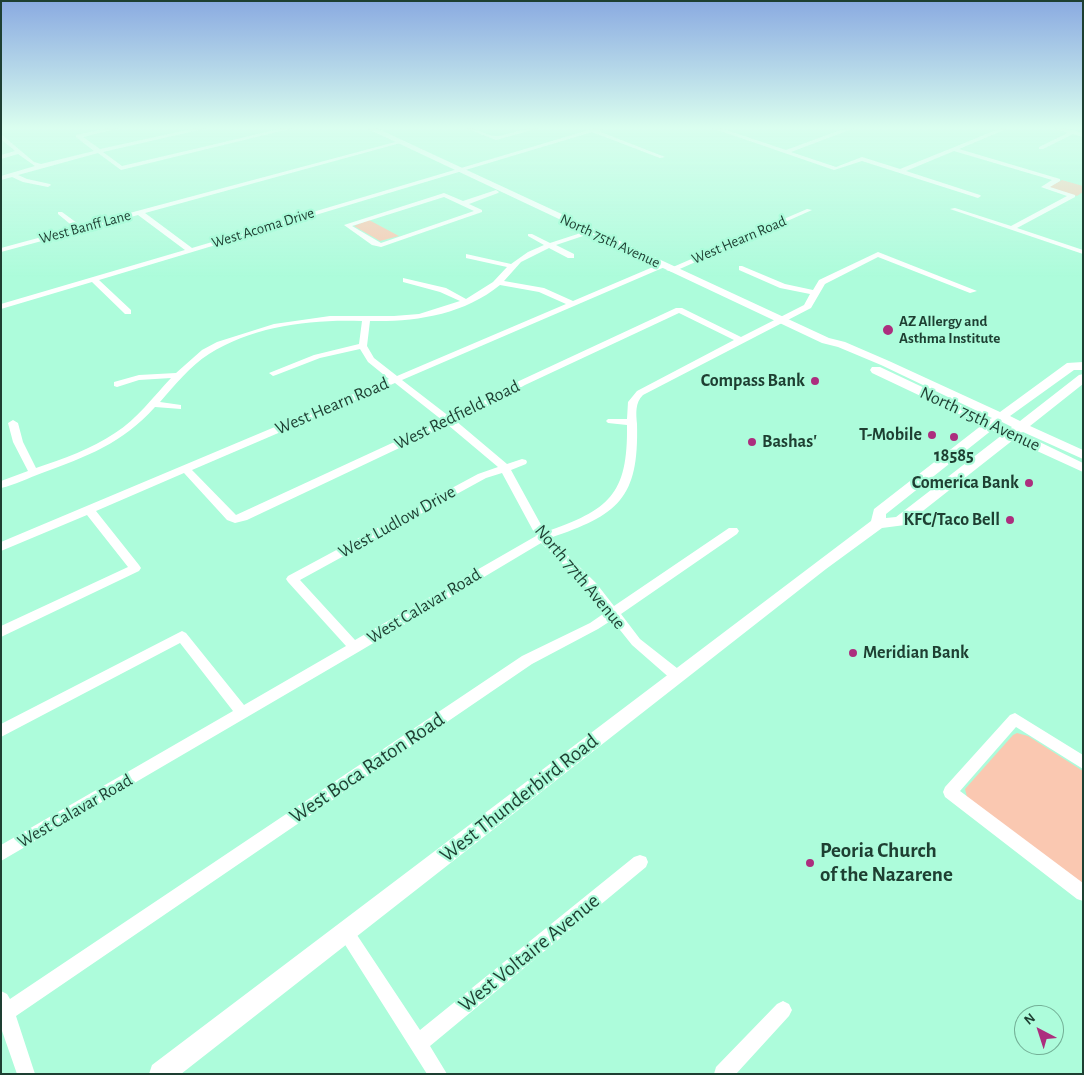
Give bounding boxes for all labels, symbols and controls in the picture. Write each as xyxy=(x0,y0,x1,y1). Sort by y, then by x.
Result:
street label: West Acoma Drive xyxy=(209,204,317,252)
street label: West Banff Lane xyxy=(37,206,133,248)
street label: North 75th Avenue xyxy=(557,210,663,272)
street label: West Hearn Road xyxy=(689,212,789,268)
place label: AZ Allergy and Asthma Institute xyxy=(899,312,1000,347)
marker: AZ Allergy and Asthma Institute xyxy=(881,323,895,337)
place label: Compass Bank xyxy=(701,370,805,392)
street label: West Hearn Road xyxy=(272,372,392,440)
street label: West Redfield Road xyxy=(391,375,523,455)
marker: Compass Bank xyxy=(809,375,821,387)
street label: North 75th Avenue xyxy=(917,382,1043,456)
place label: T-Mobile xyxy=(859,424,922,446)
marker: T-Mobile xyxy=(926,429,938,441)
place label: Bashas' xyxy=(762,431,817,453)
marker: 18585 xyxy=(948,431,960,443)
marker: Bashas' xyxy=(746,436,758,448)
place label: 18585 xyxy=(934,445,974,467)
place label: Comerica Bank xyxy=(912,472,1019,494)
marker: Comerica Bank xyxy=(1023,477,1035,489)
street label: West Ludlow Drive xyxy=(335,481,459,563)
place label: KFC/Taco Bell xyxy=(904,509,1000,531)
marker: KFC/Taco Bell xyxy=(1004,514,1016,526)
street label: North 77th Avenue xyxy=(530,520,630,634)
street label: West Calavar Road xyxy=(363,563,485,649)
place label: Meridian Bank xyxy=(863,642,969,664)
marker: Meridian Bank xyxy=(847,647,859,659)
street label: West Boca Raton Road xyxy=(285,707,449,829)
street label: West Thunderbird Road xyxy=(435,728,603,868)
street label: West Calavar Road xyxy=(14,769,136,853)
place label: Peoria Church of the Nazarene xyxy=(820,838,953,888)
marker: Peoria Church of the Nazarene xyxy=(804,857,816,869)
street label: West Voltaire Avenue xyxy=(453,888,605,1018)
north arrow xyxy=(1014,1005,1064,1055)
text: N xyxy=(1022,1011,1038,1028)

